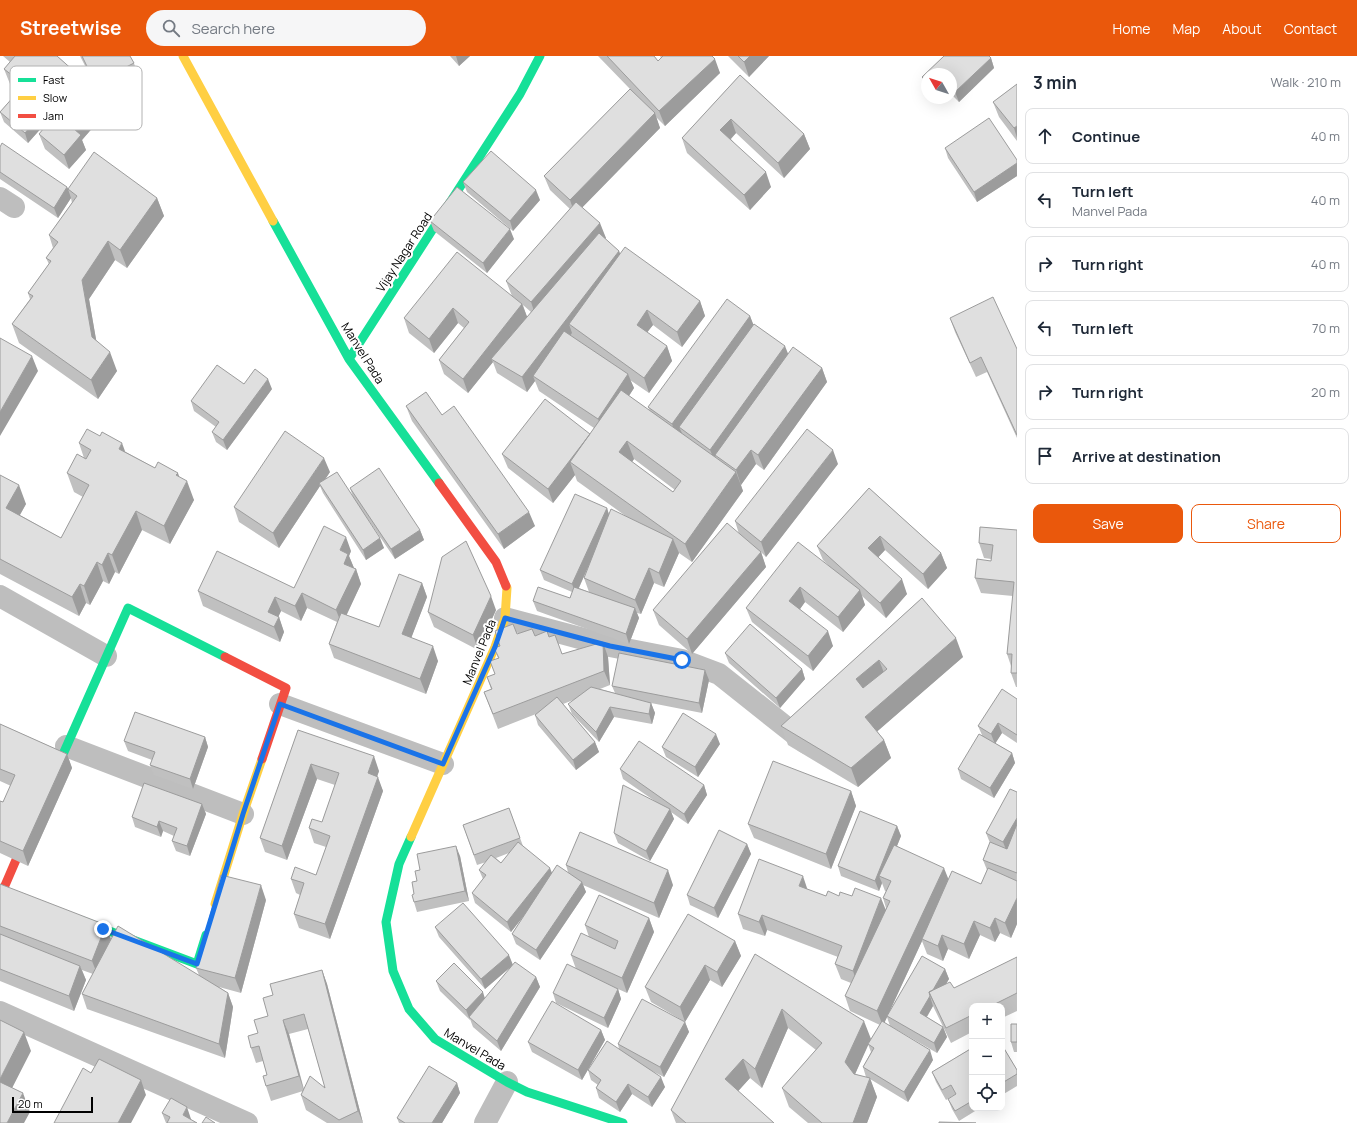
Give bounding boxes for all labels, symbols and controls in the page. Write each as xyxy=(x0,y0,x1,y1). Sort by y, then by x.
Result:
search box xyxy=(146,10,426,46)
text: Streetwise xyxy=(20,15,122,41)
icon: search xyxy=(160,17,182,39)
text: Search here xyxy=(192,18,275,39)
text: Home xyxy=(1113,19,1150,38)
text: Map xyxy=(1172,19,1200,38)
text: About xyxy=(1222,19,1262,38)
text: Contact xyxy=(1284,19,1337,38)
legend xyxy=(10,66,142,130)
north arrow xyxy=(921,68,957,104)
text: 3 min xyxy=(1033,71,1077,94)
text: Fast xyxy=(43,72,65,87)
text: Walk · 210 m xyxy=(1271,73,1341,91)
text: Slow xyxy=(43,90,68,105)
text: Jam xyxy=(43,108,64,123)
icon: ahead xyxy=(1034,125,1056,147)
text: Continue xyxy=(1072,126,1140,147)
text: 40 m xyxy=(1311,127,1340,145)
text: Turn left xyxy=(1072,181,1134,202)
icon: left xyxy=(1034,189,1056,211)
text: 40 m xyxy=(1311,191,1340,209)
text: Manvel Pada xyxy=(1072,202,1147,220)
street label: Vijay Nagar Road xyxy=(372,209,436,295)
icon: right xyxy=(1034,253,1056,275)
text: Turn right xyxy=(1072,254,1143,275)
text: 40 m xyxy=(1311,255,1340,273)
icon: left xyxy=(1034,317,1056,339)
text: Turn left xyxy=(1072,318,1134,339)
street label: Manvel Pada xyxy=(337,319,389,387)
text: 70 m xyxy=(1312,319,1340,337)
icon: right xyxy=(1034,381,1056,403)
text: Turn right xyxy=(1072,382,1143,403)
text: 20 m xyxy=(1311,383,1340,401)
icon: arrive xyxy=(1034,445,1056,467)
text: Arrive at destination xyxy=(1072,446,1221,467)
button: Save xyxy=(1033,504,1183,543)
button: Share xyxy=(1191,504,1341,543)
street label: Manvel Pada xyxy=(458,617,500,687)
route start xyxy=(673,651,691,669)
route end xyxy=(94,920,112,938)
map controls xyxy=(969,1003,1005,1111)
button: + xyxy=(969,1003,1005,1039)
street label: Manvel Pada xyxy=(441,1024,509,1074)
button: − xyxy=(969,1039,1005,1075)
button: locate xyxy=(969,1075,1005,1111)
scale bar xyxy=(12,1095,93,1114)
text: 20 m xyxy=(18,1096,43,1111)

